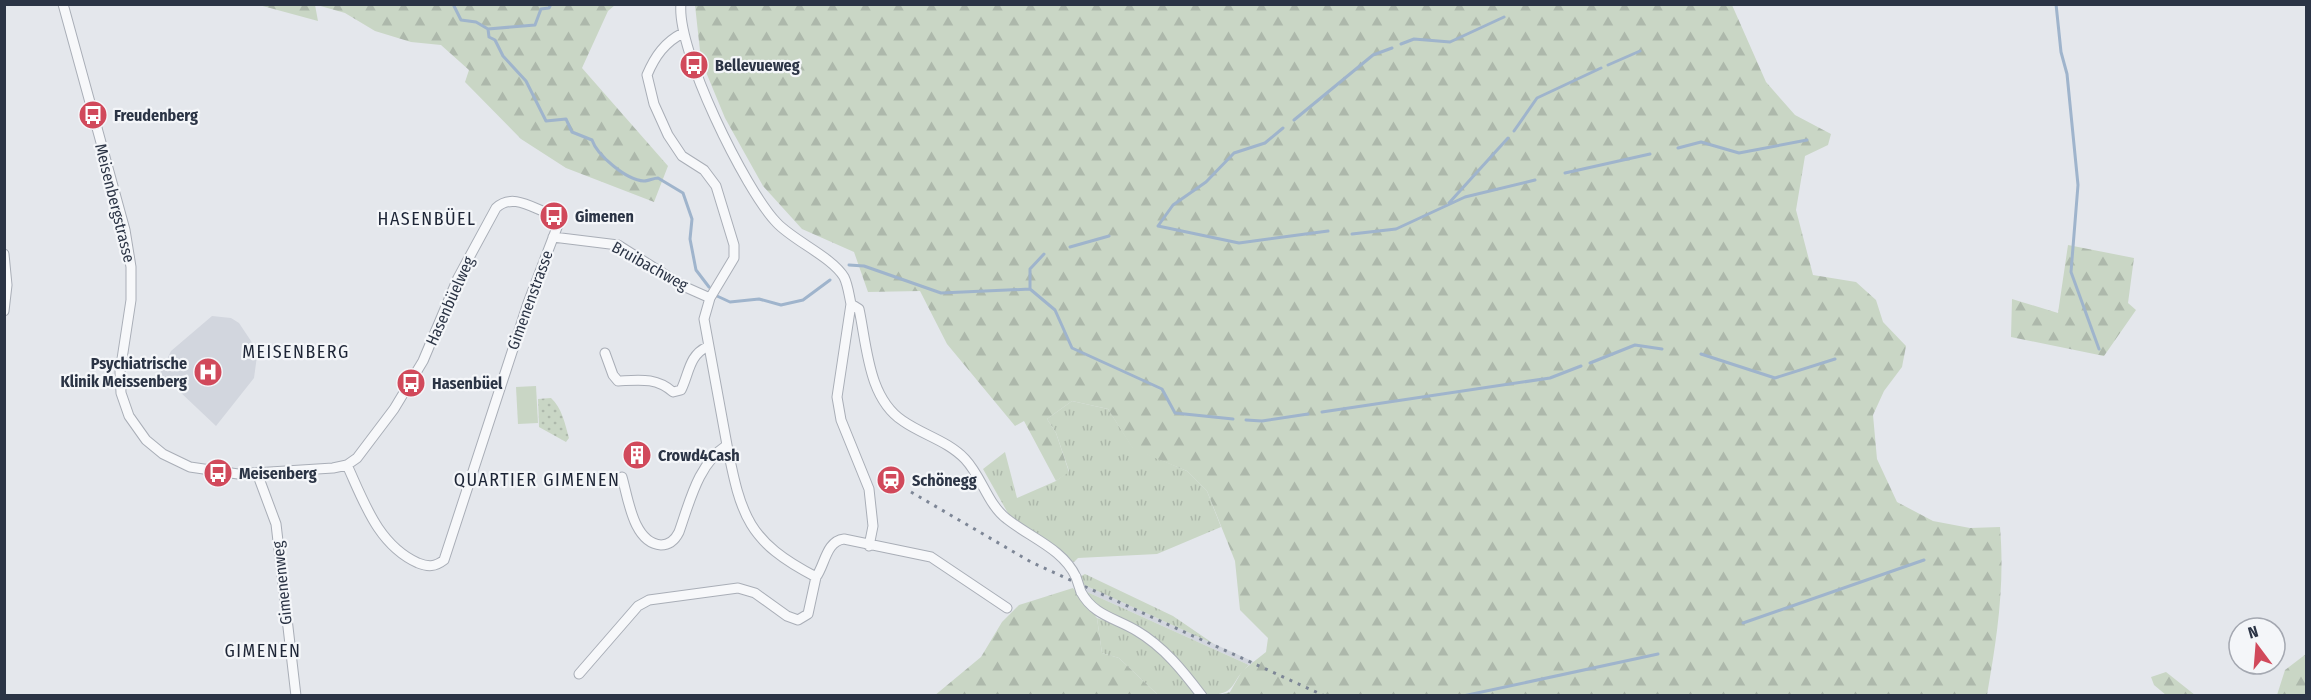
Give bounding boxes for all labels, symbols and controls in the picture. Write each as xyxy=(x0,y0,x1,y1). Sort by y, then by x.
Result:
bus stop icon: Bellevueweg xyxy=(678,49,710,81)
place label: Bellevueweg xyxy=(715,56,800,75)
bus stop icon: Freudenberg xyxy=(77,99,109,131)
place label: Freudenberg xyxy=(114,106,198,125)
street label: Meisenbergstrasse xyxy=(91,142,139,265)
bus stop icon: Gimenen xyxy=(538,200,570,232)
place label: Gimenen xyxy=(575,207,634,226)
district label: HASENBÜEL xyxy=(377,208,477,230)
street label: Bruibachweg xyxy=(609,237,692,295)
street label: Gimenenstrasse xyxy=(503,248,557,352)
street label: Hasenbüelweg xyxy=(422,253,478,348)
district label: MEISENBERG xyxy=(242,341,350,363)
place label: Psychiatrische Klinik Meissenberg xyxy=(61,354,187,391)
hospital icon: Psychiatrische Klinik Meissenberg xyxy=(192,356,224,388)
bus stop icon: Hasenbüel xyxy=(395,367,427,399)
place label: Hasenbüel xyxy=(432,374,503,393)
building icon: Crowd4Cash xyxy=(621,439,653,471)
place label: Crowd4Cash xyxy=(658,446,740,465)
bus stop icon: Meisenberg xyxy=(202,457,234,489)
place label: Meisenberg xyxy=(239,464,317,483)
station icon: Schönegg xyxy=(875,464,907,496)
district label: QUARTIER GIMENEN xyxy=(454,469,620,491)
place label: Schönegg xyxy=(912,471,977,490)
street label: Gimenenweg xyxy=(268,540,296,626)
north arrow xyxy=(2227,616,2287,676)
text: N xyxy=(2246,622,2260,643)
district label: GIMENEN xyxy=(224,640,302,662)

